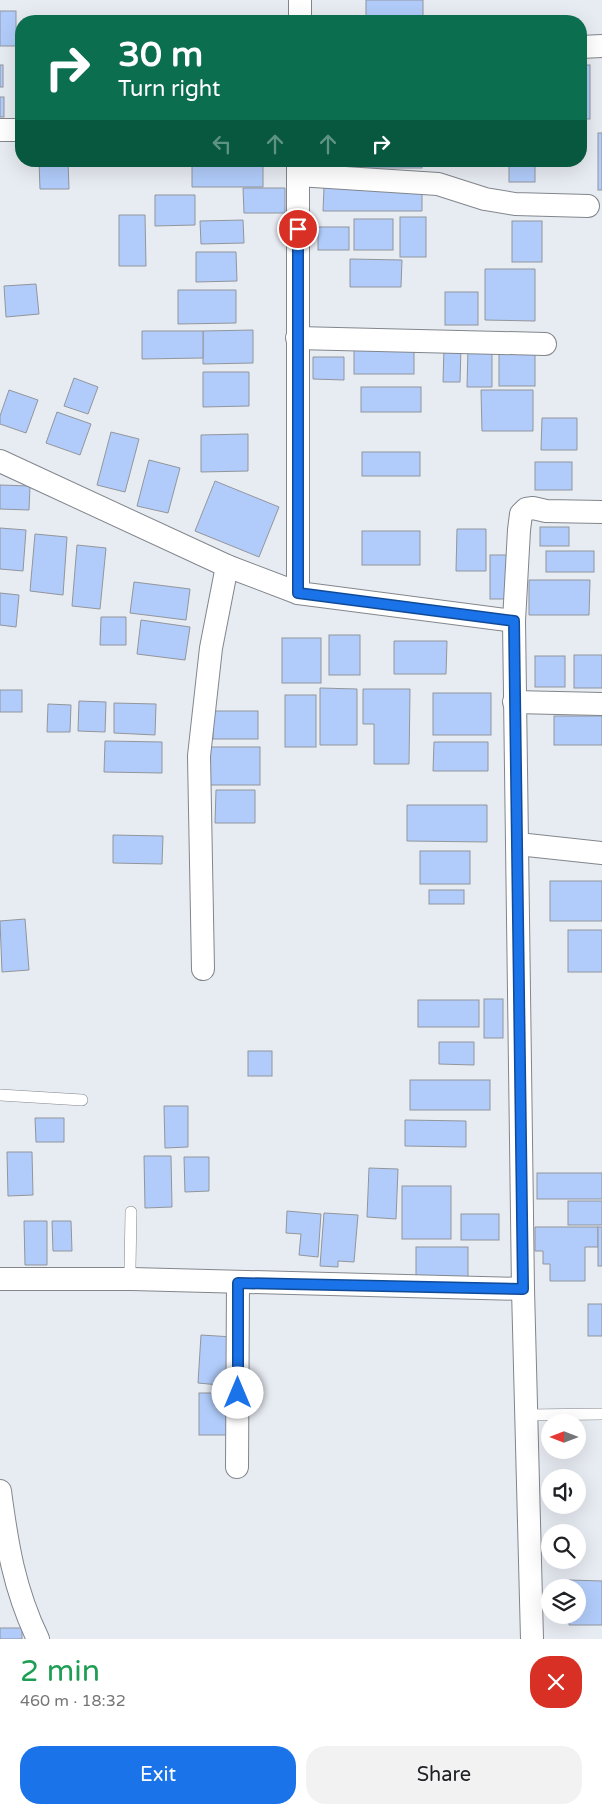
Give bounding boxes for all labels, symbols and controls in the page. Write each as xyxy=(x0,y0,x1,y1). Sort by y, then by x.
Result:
text: 30 m xyxy=(118,34,203,76)
icon: right xyxy=(35,35,100,100)
text: Turn right xyxy=(118,76,220,102)
icon: left xyxy=(208,130,236,158)
icon: ahead xyxy=(261,130,289,158)
icon: ahead xyxy=(314,130,342,158)
icon: right xyxy=(367,130,395,158)
pin xyxy=(277,208,319,250)
icon: arrive xyxy=(284,215,312,243)
position arrow xyxy=(211,1366,263,1418)
north arrow xyxy=(541,1414,586,1459)
map controls xyxy=(541,1414,586,1624)
button: sound xyxy=(541,1469,586,1514)
button: search xyxy=(541,1524,586,1569)
button: layers xyxy=(541,1579,586,1624)
text: 2 min xyxy=(20,1653,100,1690)
button: close xyxy=(530,1656,582,1708)
text: 460 m · 18:32 xyxy=(20,1691,126,1711)
button: Exit xyxy=(20,1746,296,1804)
button: Share xyxy=(306,1746,582,1804)

